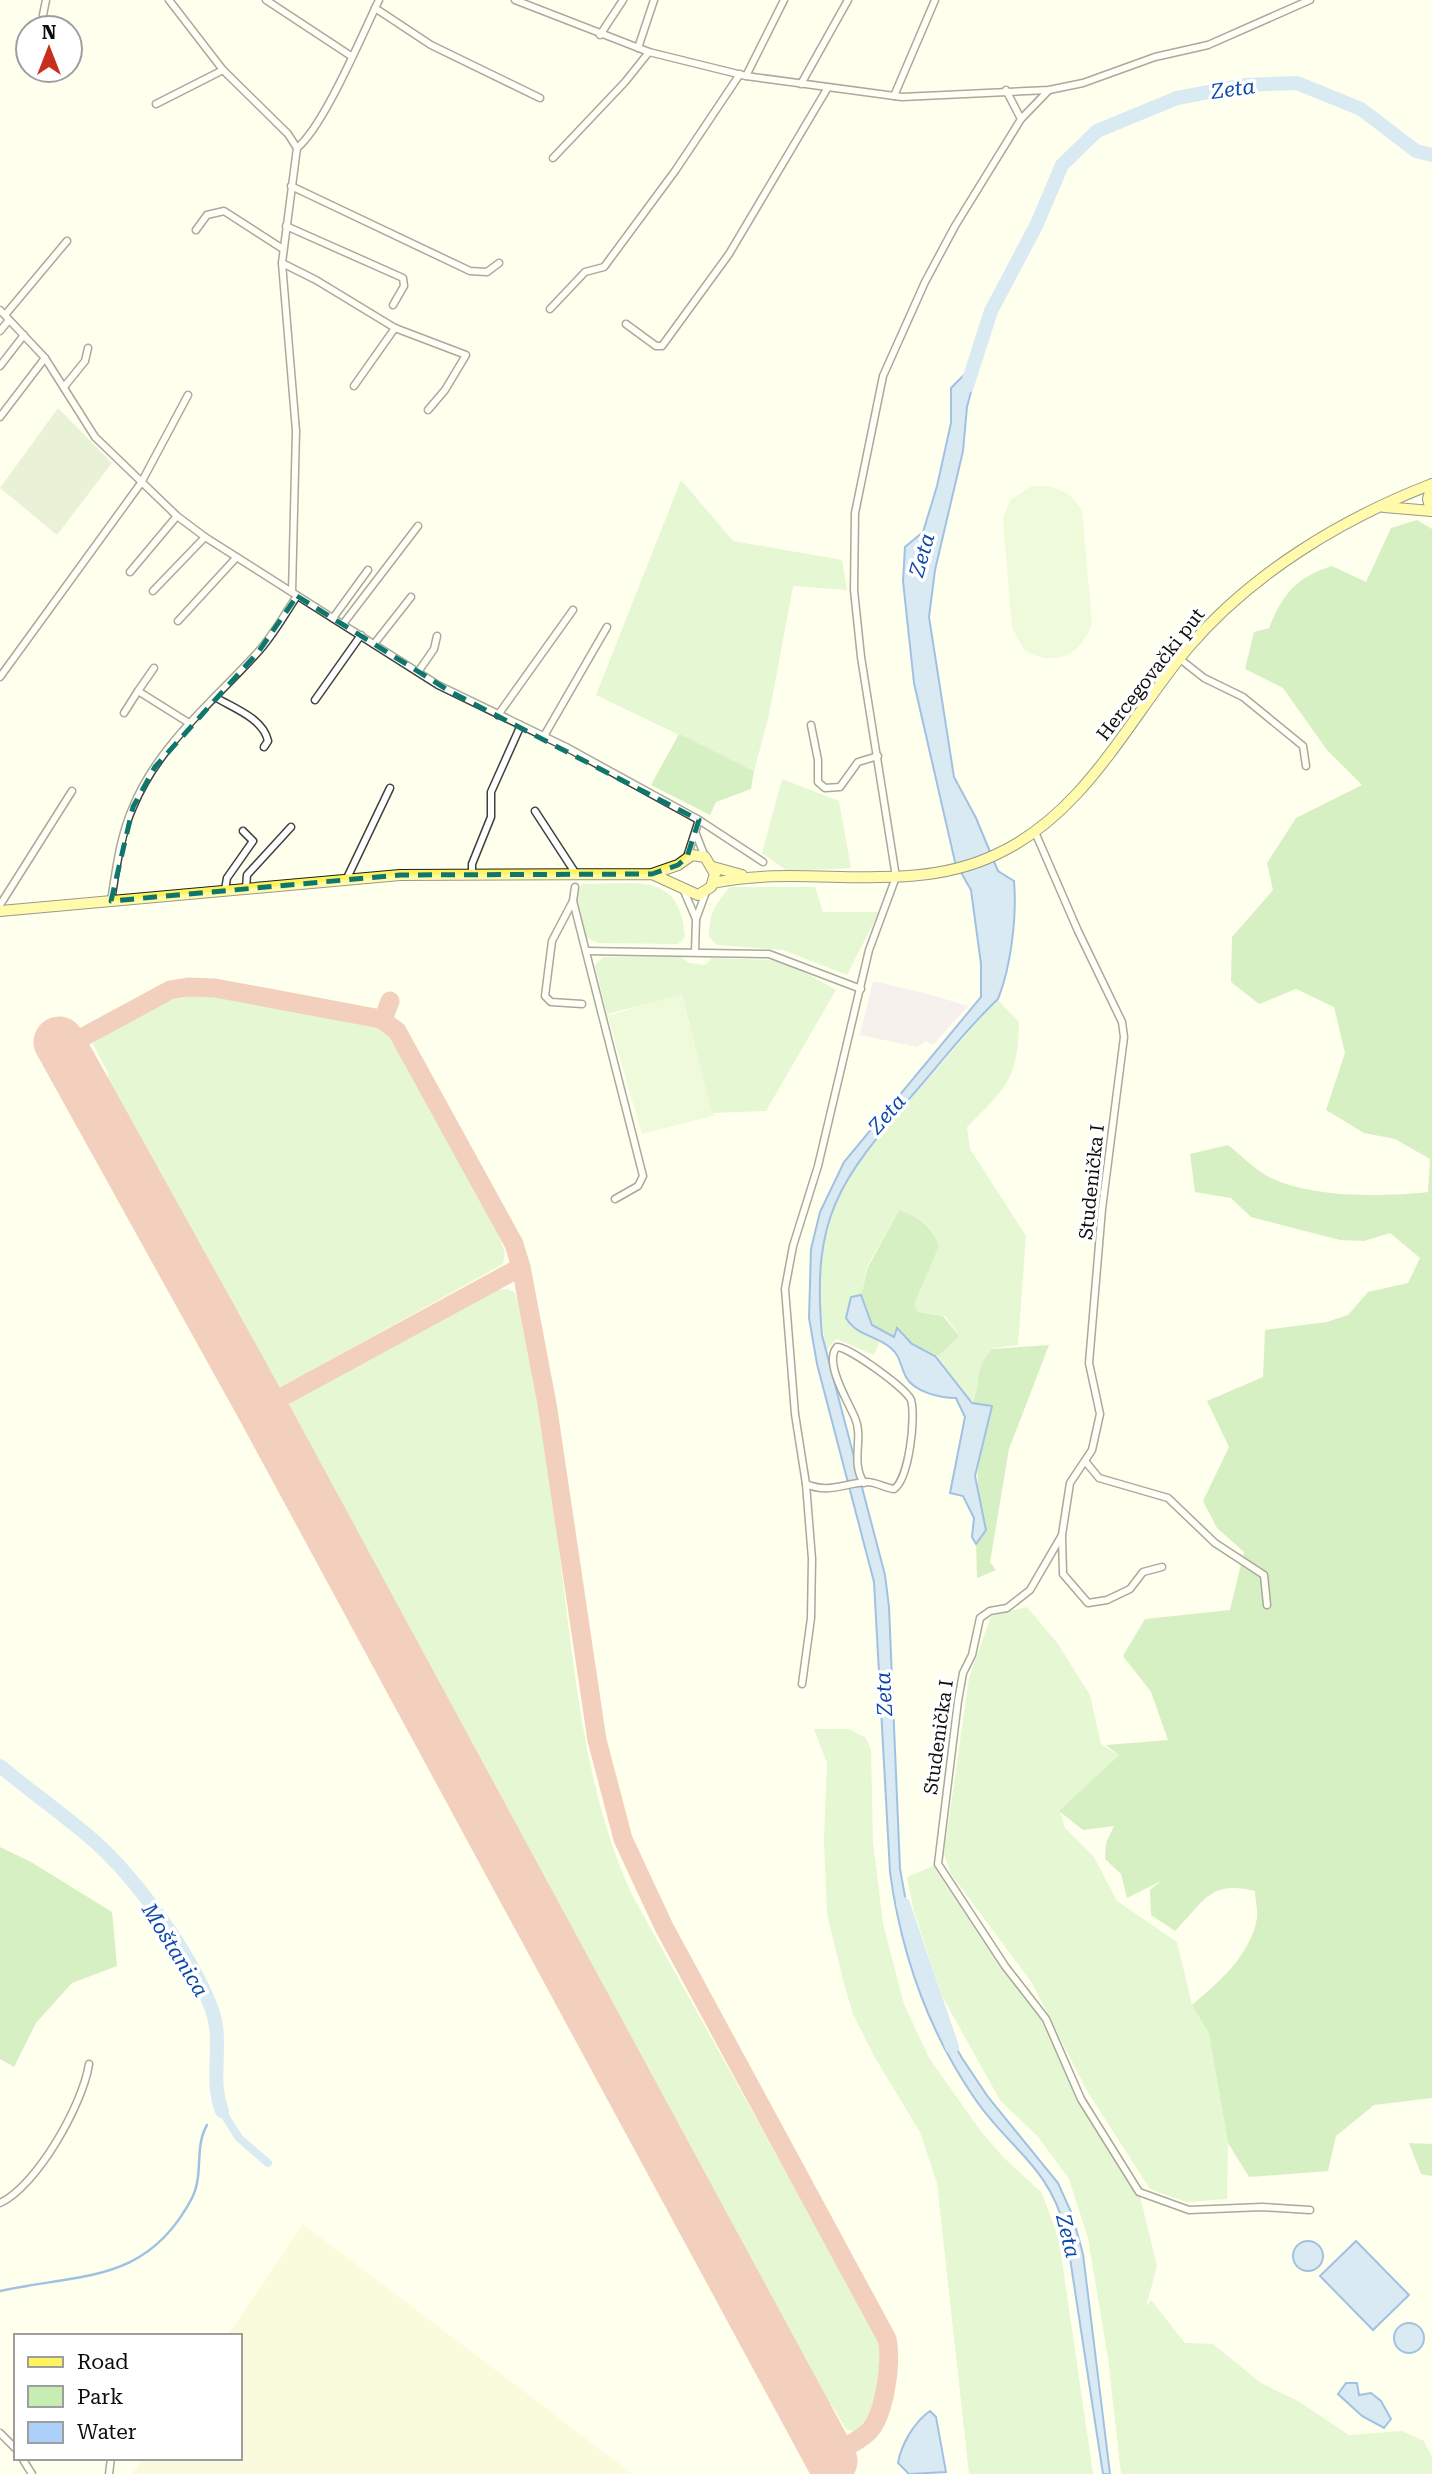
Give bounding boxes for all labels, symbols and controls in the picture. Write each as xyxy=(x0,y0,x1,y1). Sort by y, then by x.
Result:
north arrow xyxy=(14,14,84,84)
text: N xyxy=(42,21,57,44)
water label: Zeta xyxy=(1209,74,1256,104)
water label: Zeta xyxy=(904,531,940,580)
street label: Hercegovački put xyxy=(1091,603,1209,745)
water label: Zeta xyxy=(863,1090,910,1139)
street label: Studenička I xyxy=(1074,1123,1109,1241)
water label: Zeta xyxy=(871,1671,897,1718)
street label: Studenička I xyxy=(919,1678,958,1796)
water label: Moštanica xyxy=(136,1898,213,2001)
water label: Zeta xyxy=(1051,2211,1085,2260)
legend xyxy=(14,2334,242,2460)
text: Road xyxy=(77,2350,129,2374)
text: Park xyxy=(77,2385,123,2409)
text: Water xyxy=(77,2420,137,2444)

